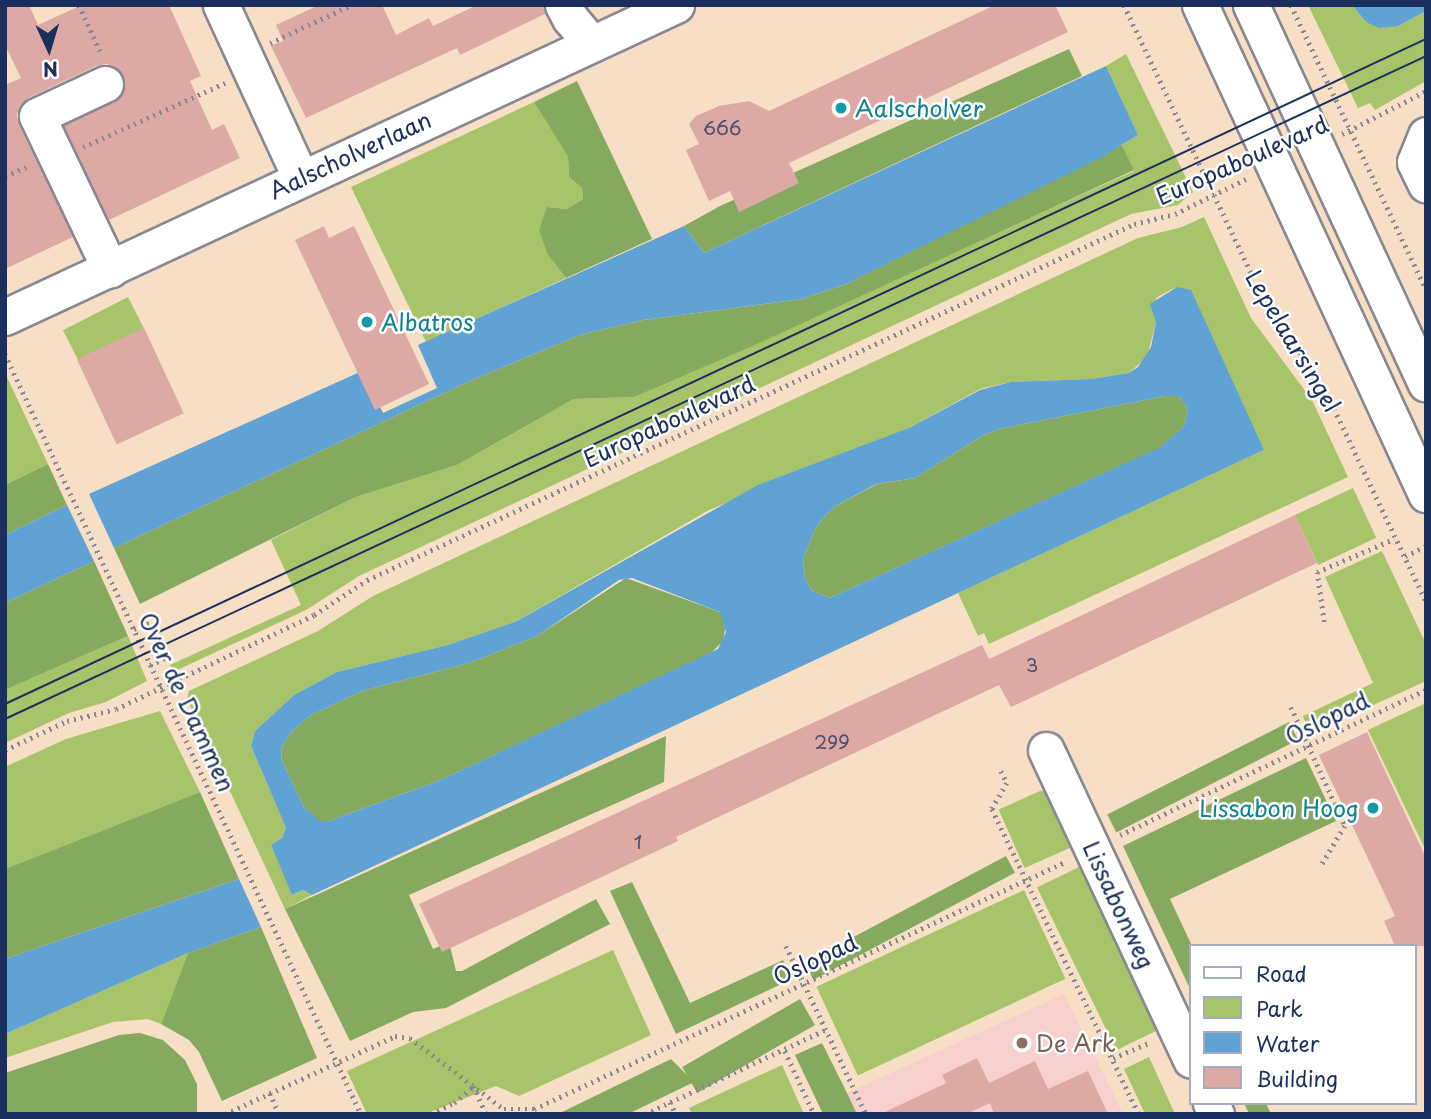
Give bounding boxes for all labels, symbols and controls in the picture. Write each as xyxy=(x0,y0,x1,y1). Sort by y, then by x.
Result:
north arrow xyxy=(14,14,84,84)
text: N xyxy=(42,55,59,84)
place label: Aalscholver xyxy=(855,94,983,122)
marker: Aalscholver xyxy=(833,100,849,116)
street label: Aalscholverlaan xyxy=(264,105,436,205)
street label: Europaboulevard xyxy=(1152,110,1332,210)
house number: 666 xyxy=(703,117,741,139)
street label: Lepelaarsingel xyxy=(1240,265,1346,417)
place label: Albatros xyxy=(381,308,474,336)
marker: Albatros xyxy=(359,314,375,330)
street label: Europaboulevard xyxy=(579,369,759,473)
street label: Over de Dammen xyxy=(133,608,241,796)
house number: 3 xyxy=(1026,654,1038,676)
street label: Oslopad xyxy=(1281,686,1373,750)
house number: 299 xyxy=(814,731,850,753)
place label: Lissabon Hoog xyxy=(1200,794,1359,822)
marker: Lissabon Hoog xyxy=(1365,800,1381,816)
house number: 1 xyxy=(634,831,642,853)
street label: Lissabonweg xyxy=(1077,837,1161,973)
street label: Oslopad xyxy=(768,928,862,990)
legend xyxy=(1190,944,1417,1105)
text: Road xyxy=(1256,957,1307,989)
text: Park xyxy=(1256,992,1303,1024)
text: Water xyxy=(1256,1027,1319,1059)
place label: De Ark xyxy=(1036,1029,1116,1057)
marker: De Ark xyxy=(1014,1035,1030,1051)
text: Building xyxy=(1256,1062,1338,1094)

